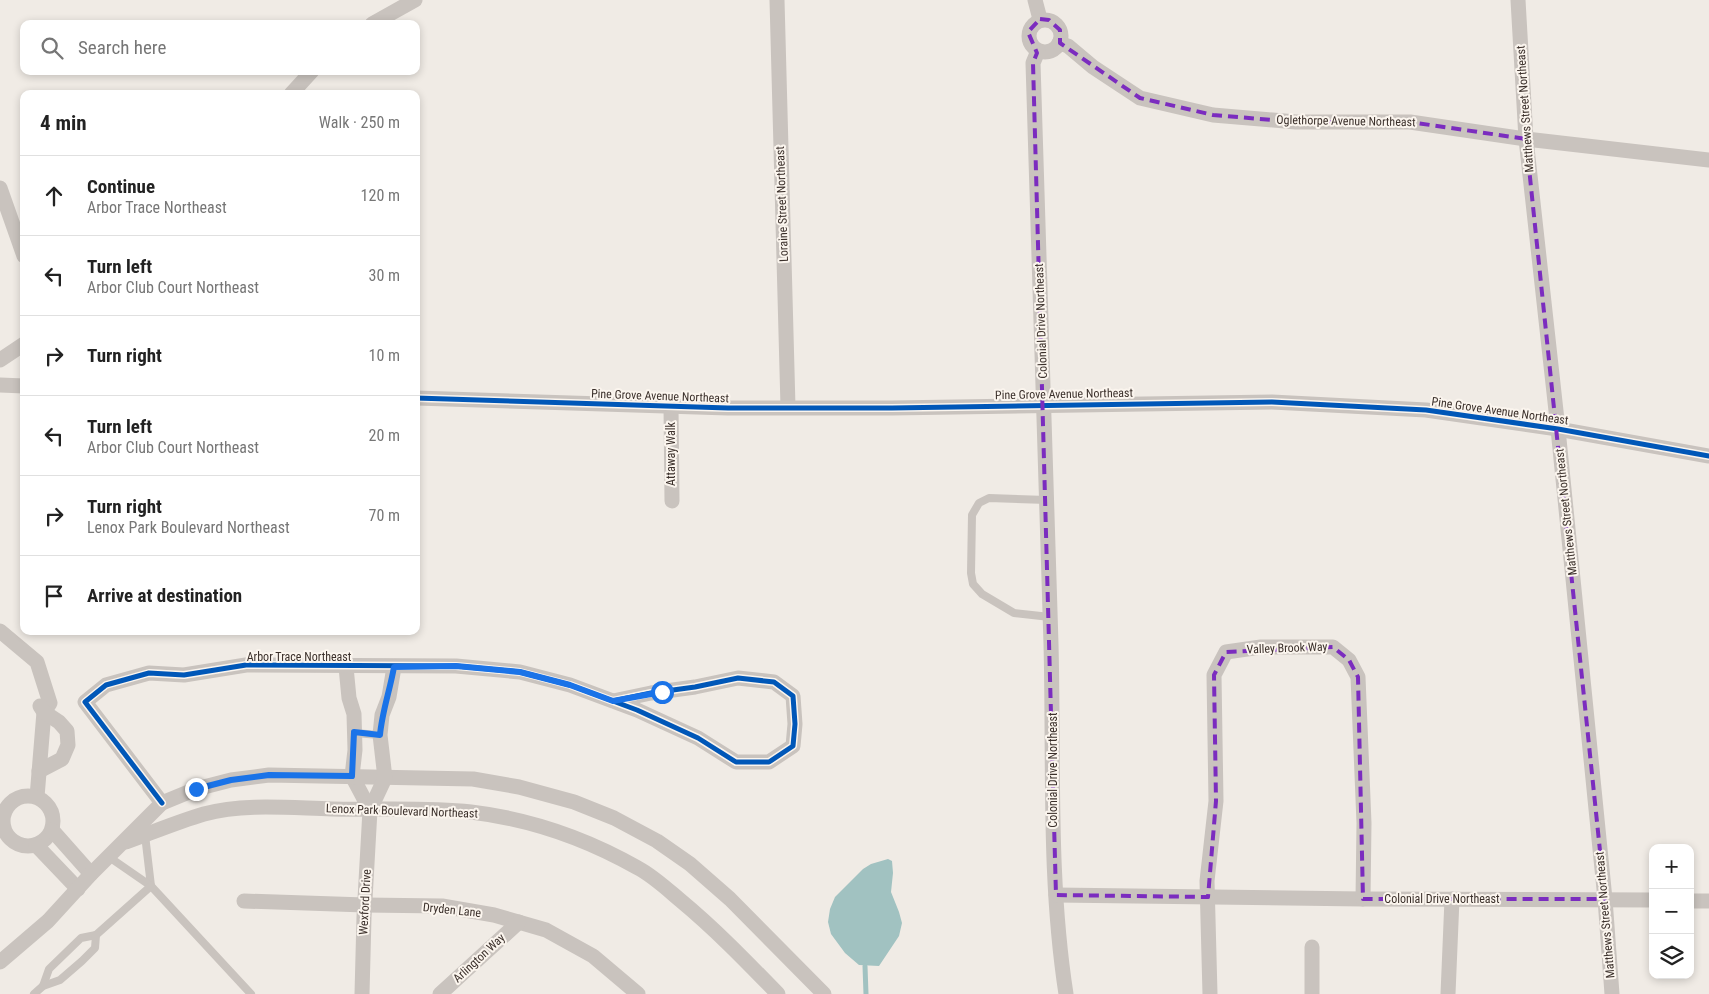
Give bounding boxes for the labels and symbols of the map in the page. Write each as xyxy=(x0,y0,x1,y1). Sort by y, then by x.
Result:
street label: Matthews Street Northeast xyxy=(1514,45,1536,173)
street label: Oglethorpe Avenue Northeast xyxy=(1276,113,1416,129)
street label: Loraine Street Northeast xyxy=(773,145,791,262)
street label: Colonial Drive Northeast xyxy=(1032,263,1050,379)
street label: Pine Grove Avenue Northeast xyxy=(995,386,1134,402)
street label: Pine Grove Avenue Northeast xyxy=(591,387,730,405)
street label: Pine Grove Avenue Northeast xyxy=(1431,394,1570,428)
street label: Attaway Walk xyxy=(664,422,678,486)
street label: Matthews Street Northeast xyxy=(1552,447,1580,576)
street label: Valley Brook Way xyxy=(1246,640,1328,656)
street label: Arbor Trace Northeast xyxy=(247,650,352,664)
route start xyxy=(651,681,674,704)
street label: Colonial Drive Northeast xyxy=(1046,712,1060,828)
route end xyxy=(185,778,208,801)
street label: Lenox Park Boulevard Northeast xyxy=(326,801,479,821)
street label: Matthews Street Northeast xyxy=(1592,850,1618,979)
street label: Wexford Drive xyxy=(356,868,374,935)
street label: Colonial Drive Northeast xyxy=(1384,892,1500,906)
street label: Dryden Lane xyxy=(422,900,482,920)
street label: Arlington Way xyxy=(450,931,508,985)

